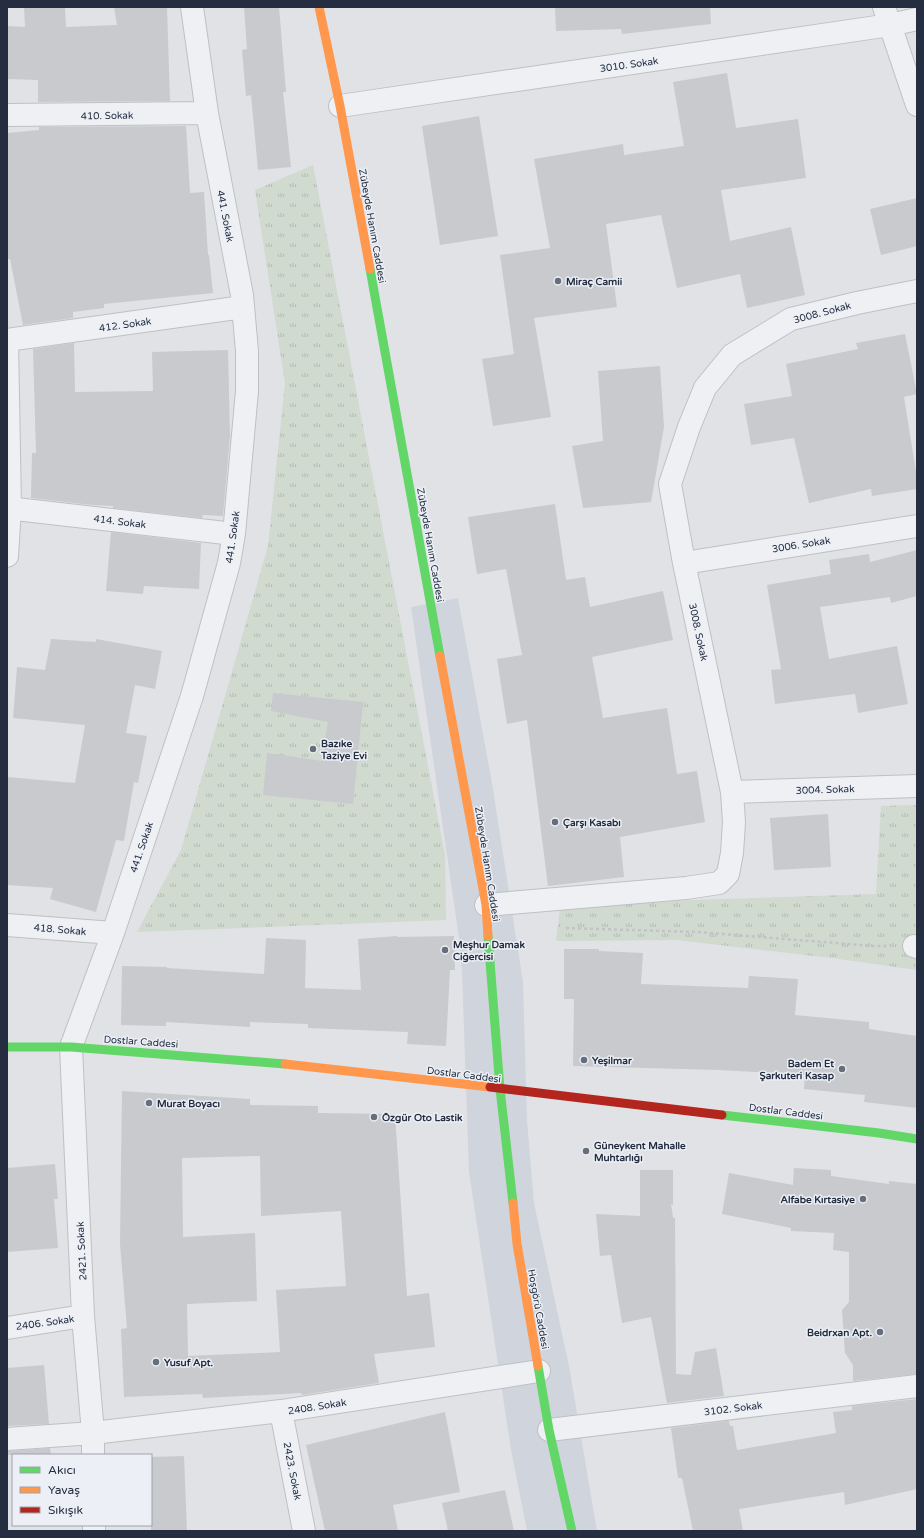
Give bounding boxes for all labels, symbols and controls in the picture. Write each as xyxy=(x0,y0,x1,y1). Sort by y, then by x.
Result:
street label: 3010. Sokak xyxy=(599,55,660,75)
street label: 410. Sokak xyxy=(81,110,134,122)
street label: Zübeyde Hanım Caddesi xyxy=(356,168,388,284)
street label: 441. Sokak xyxy=(214,189,236,244)
marker: Miraç Camii xyxy=(553,276,563,286)
place label: Miraç Camii xyxy=(566,276,623,288)
street label: 3008. Sokak xyxy=(792,299,853,326)
street label: 412. Sokak xyxy=(98,315,153,335)
street label: Zübeyde Hanım Caddesi xyxy=(414,487,446,603)
street label: 441. Sokak xyxy=(223,510,243,564)
street label: 414. Sokak xyxy=(93,513,147,531)
street label: 3006. Sokak xyxy=(771,534,832,556)
street label: 3008. Sokak xyxy=(686,602,710,663)
place label: Bazıke Taziye Evi xyxy=(320,738,367,762)
marker: Bazıke Taziye Evi xyxy=(308,744,318,754)
street label: 3004. Sokak xyxy=(795,783,855,797)
street label: Zübeyde Hanım Caddesi xyxy=(472,806,502,922)
marker: Çarşı Kasabı xyxy=(550,817,560,827)
place label: Çarşı Kasabı xyxy=(563,817,621,829)
street label: 441. Sokak xyxy=(128,820,156,874)
street label: 418. Sokak xyxy=(33,922,87,938)
place label: Meşhur Damak Ciğercisi xyxy=(453,939,525,963)
marker: Meşhur Damak Ciğercisi xyxy=(440,945,450,955)
street label: Dostlar Caddesi xyxy=(103,1033,179,1051)
marker: Yeşilmar xyxy=(579,1055,589,1065)
place label: Yeşilmar xyxy=(592,1055,632,1067)
place label: Badem Et Şarkuteri Kasap xyxy=(759,1058,835,1082)
street label: Dostlar Caddesi xyxy=(426,1064,502,1085)
marker: Badem Et Şarkuteri Kasap xyxy=(837,1064,847,1074)
marker: Murat Boyacı xyxy=(144,1098,154,1108)
place label: Murat Boyacı xyxy=(157,1098,220,1110)
street label: Dostlar Caddesi xyxy=(748,1101,824,1122)
marker: Özgür Oto Lastik xyxy=(369,1112,379,1122)
place label: Özgür Oto Lastik xyxy=(382,1112,463,1124)
place label: Güneykent Mahalle Muhtarlığı xyxy=(594,1140,686,1164)
marker: Güneykent Mahalle Muhtarlığı xyxy=(581,1146,591,1156)
place label: Alfabe Kırtasiye xyxy=(781,1194,855,1206)
marker: Alfabe Kırtasiye xyxy=(858,1194,868,1204)
street label: 2421. Sokak xyxy=(74,1221,90,1281)
street label: Hoşgörü Caddesi xyxy=(525,1268,551,1350)
street label: 2406. Sokak xyxy=(15,1313,76,1333)
place label: Beidrxan Apt. xyxy=(807,1327,872,1339)
marker: Beidrxan Apt. xyxy=(875,1327,885,1337)
marker: Yusuf Apt. xyxy=(151,1357,161,1367)
place label: Yusuf Apt. xyxy=(164,1357,214,1369)
street label: 2408. Sokak xyxy=(287,1396,348,1418)
street label: 3102. Sokak xyxy=(703,1399,764,1419)
street label: 2423. Sokak xyxy=(281,1441,304,1502)
legend xyxy=(12,1454,152,1526)
text: Akıcı xyxy=(48,1463,76,1477)
text: Yavaş xyxy=(48,1483,80,1497)
text: Sıkışık xyxy=(48,1503,84,1517)

